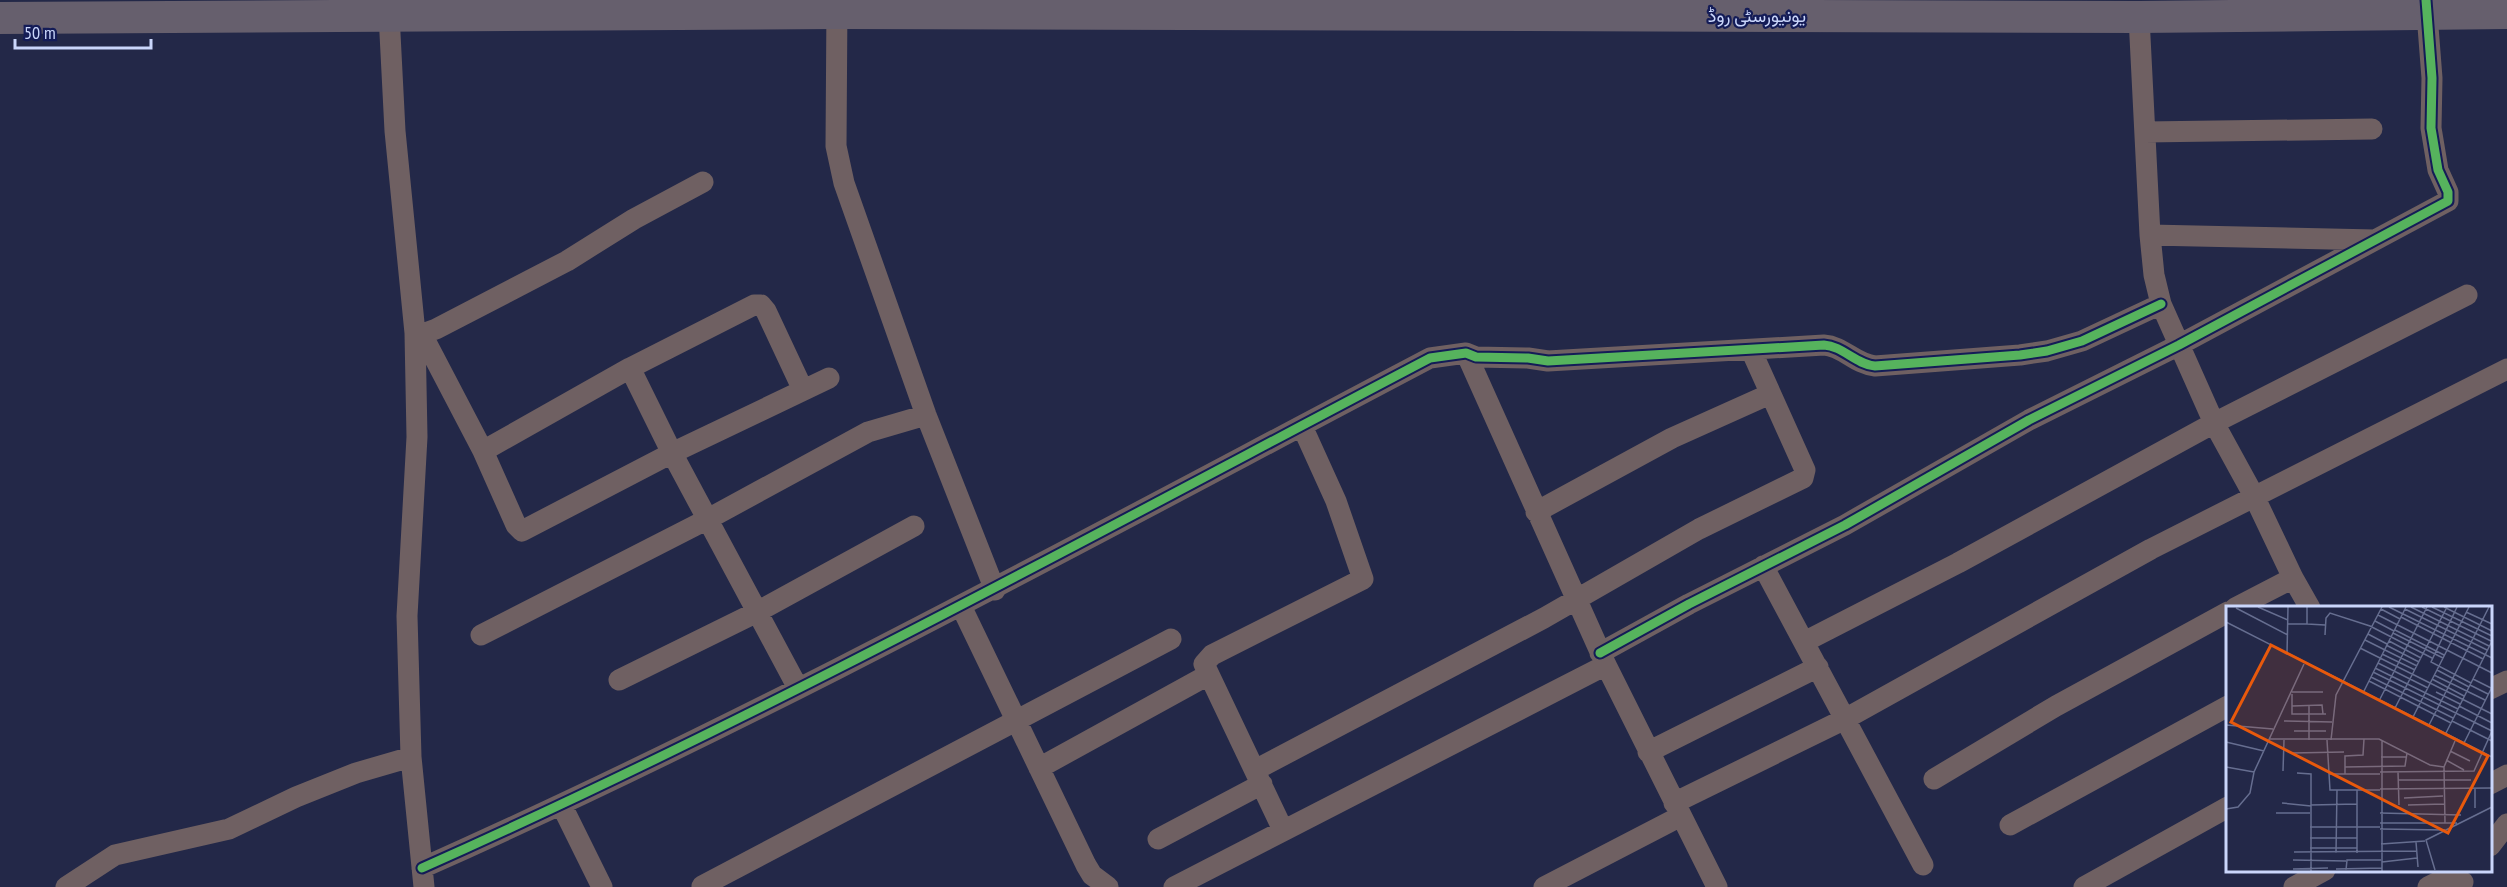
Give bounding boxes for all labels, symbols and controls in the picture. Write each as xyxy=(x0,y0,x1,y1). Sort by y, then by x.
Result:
street label: یونیورسٹی روڈ xyxy=(1708,4,1806,27)
scale bar xyxy=(15,12,152,50)
text: 50 m xyxy=(24,21,56,44)
inset map xyxy=(2226,606,2492,872)

